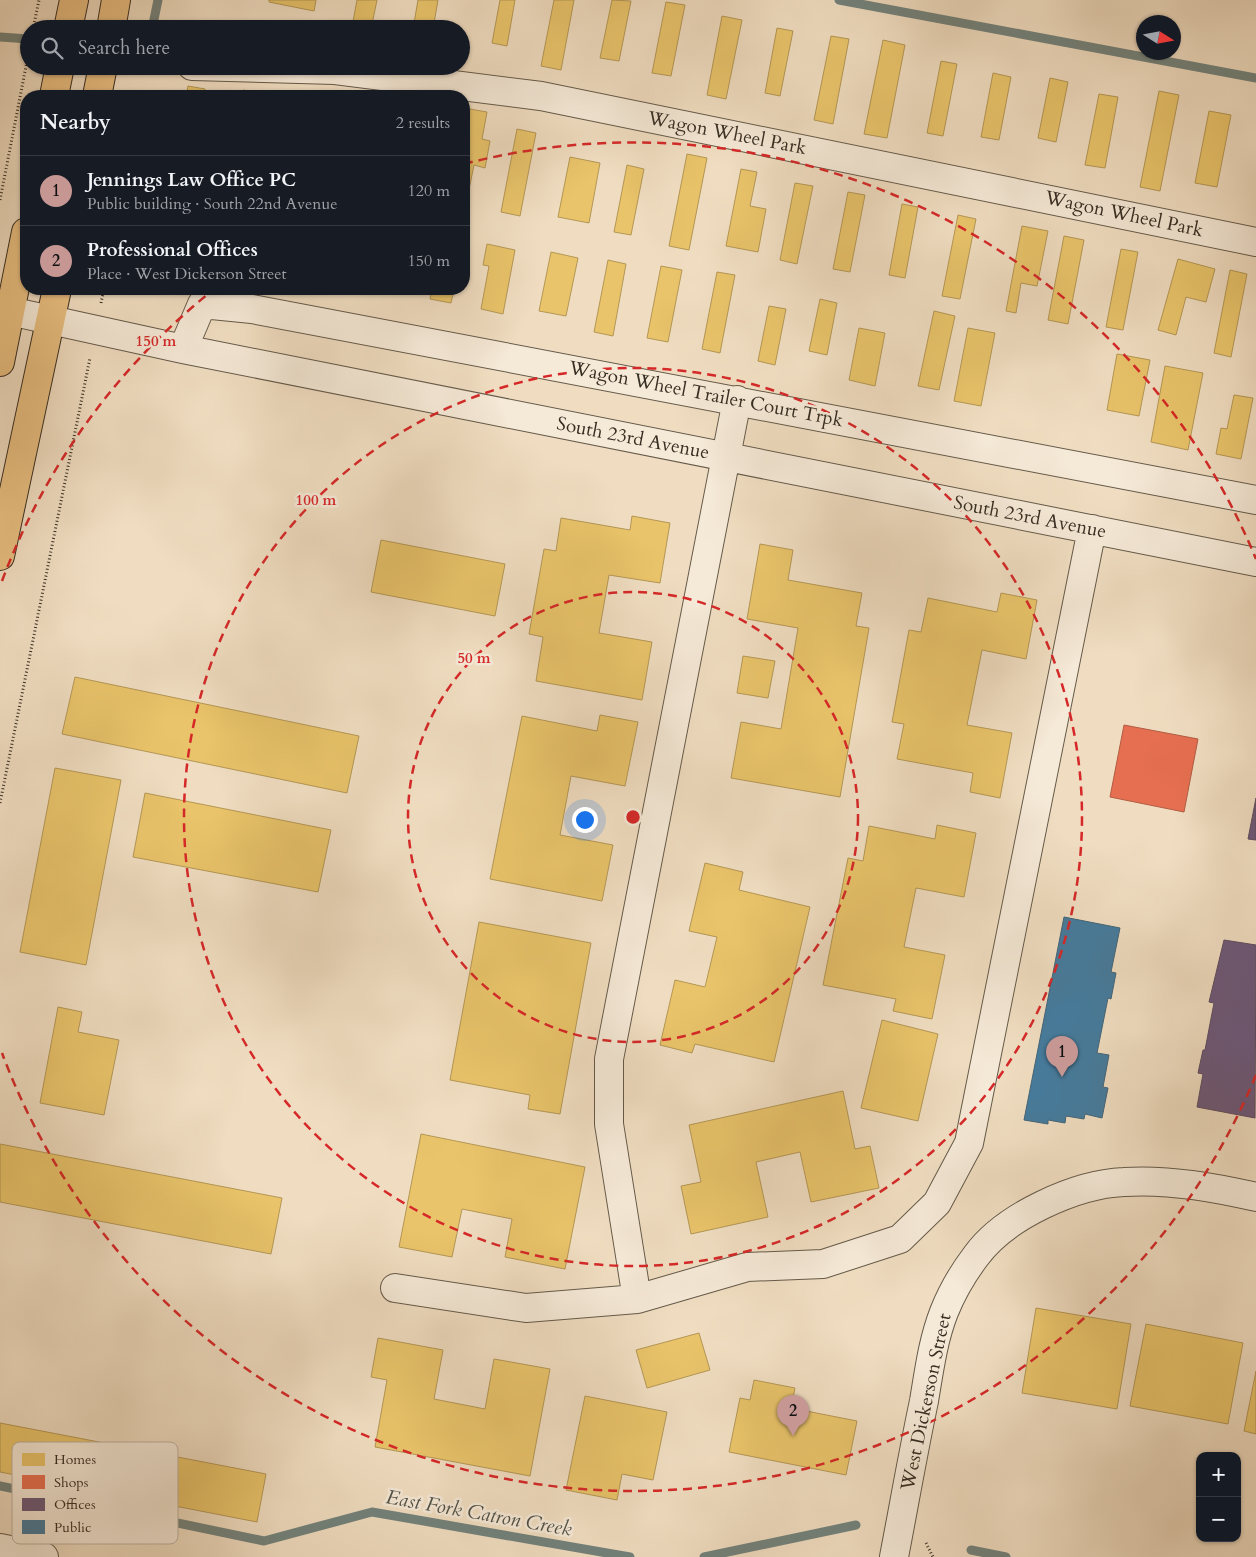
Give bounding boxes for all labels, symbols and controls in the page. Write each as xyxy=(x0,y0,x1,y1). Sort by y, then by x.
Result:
north arrow xyxy=(1136,15,1181,60)
search box xyxy=(20,20,470,75)
icon: search xyxy=(38,34,66,62)
text: Search here xyxy=(78,35,170,61)
street label: Wagon Wheel Park xyxy=(644,105,809,161)
text: Nearby xyxy=(40,108,111,137)
text: 2 results xyxy=(396,112,450,134)
text: Jennings Law Office PC xyxy=(87,167,296,193)
text: 1 xyxy=(52,180,60,202)
text: 120 m xyxy=(408,180,450,202)
street label: Wagon Wheel Park xyxy=(1041,184,1206,244)
text: Public building · South 22nd Avenue xyxy=(87,193,337,215)
text: Professional Offices xyxy=(87,237,258,263)
text: 2 xyxy=(52,250,60,272)
text: 150 m xyxy=(408,250,450,272)
text: Place · West Dickerson Street xyxy=(87,263,287,285)
text: 150 m xyxy=(136,331,177,351)
street label: Wagon Wheel Trailer Court Trpk xyxy=(566,354,846,434)
street label: South 23rd Avenue xyxy=(554,410,712,466)
street label: South 23rd Avenue xyxy=(951,489,1109,545)
text: 100 m xyxy=(296,490,337,510)
text: 50 m xyxy=(457,648,491,668)
your location xyxy=(572,807,598,833)
centre of rings xyxy=(624,808,642,826)
pin: 1 xyxy=(1046,1036,1078,1077)
street label: West Dickerson Street xyxy=(894,1311,957,1494)
pin: 2 xyxy=(777,1395,809,1436)
legend xyxy=(12,1442,178,1544)
text: Homes xyxy=(54,1450,96,1469)
map controls xyxy=(1196,1452,1241,1542)
button: + xyxy=(1196,1452,1241,1497)
text: Shops xyxy=(54,1473,89,1492)
water label: East Fork Catron Creek xyxy=(384,1483,574,1543)
text: Offices xyxy=(54,1495,96,1514)
button: − xyxy=(1196,1497,1241,1542)
text: Public xyxy=(54,1518,91,1537)

